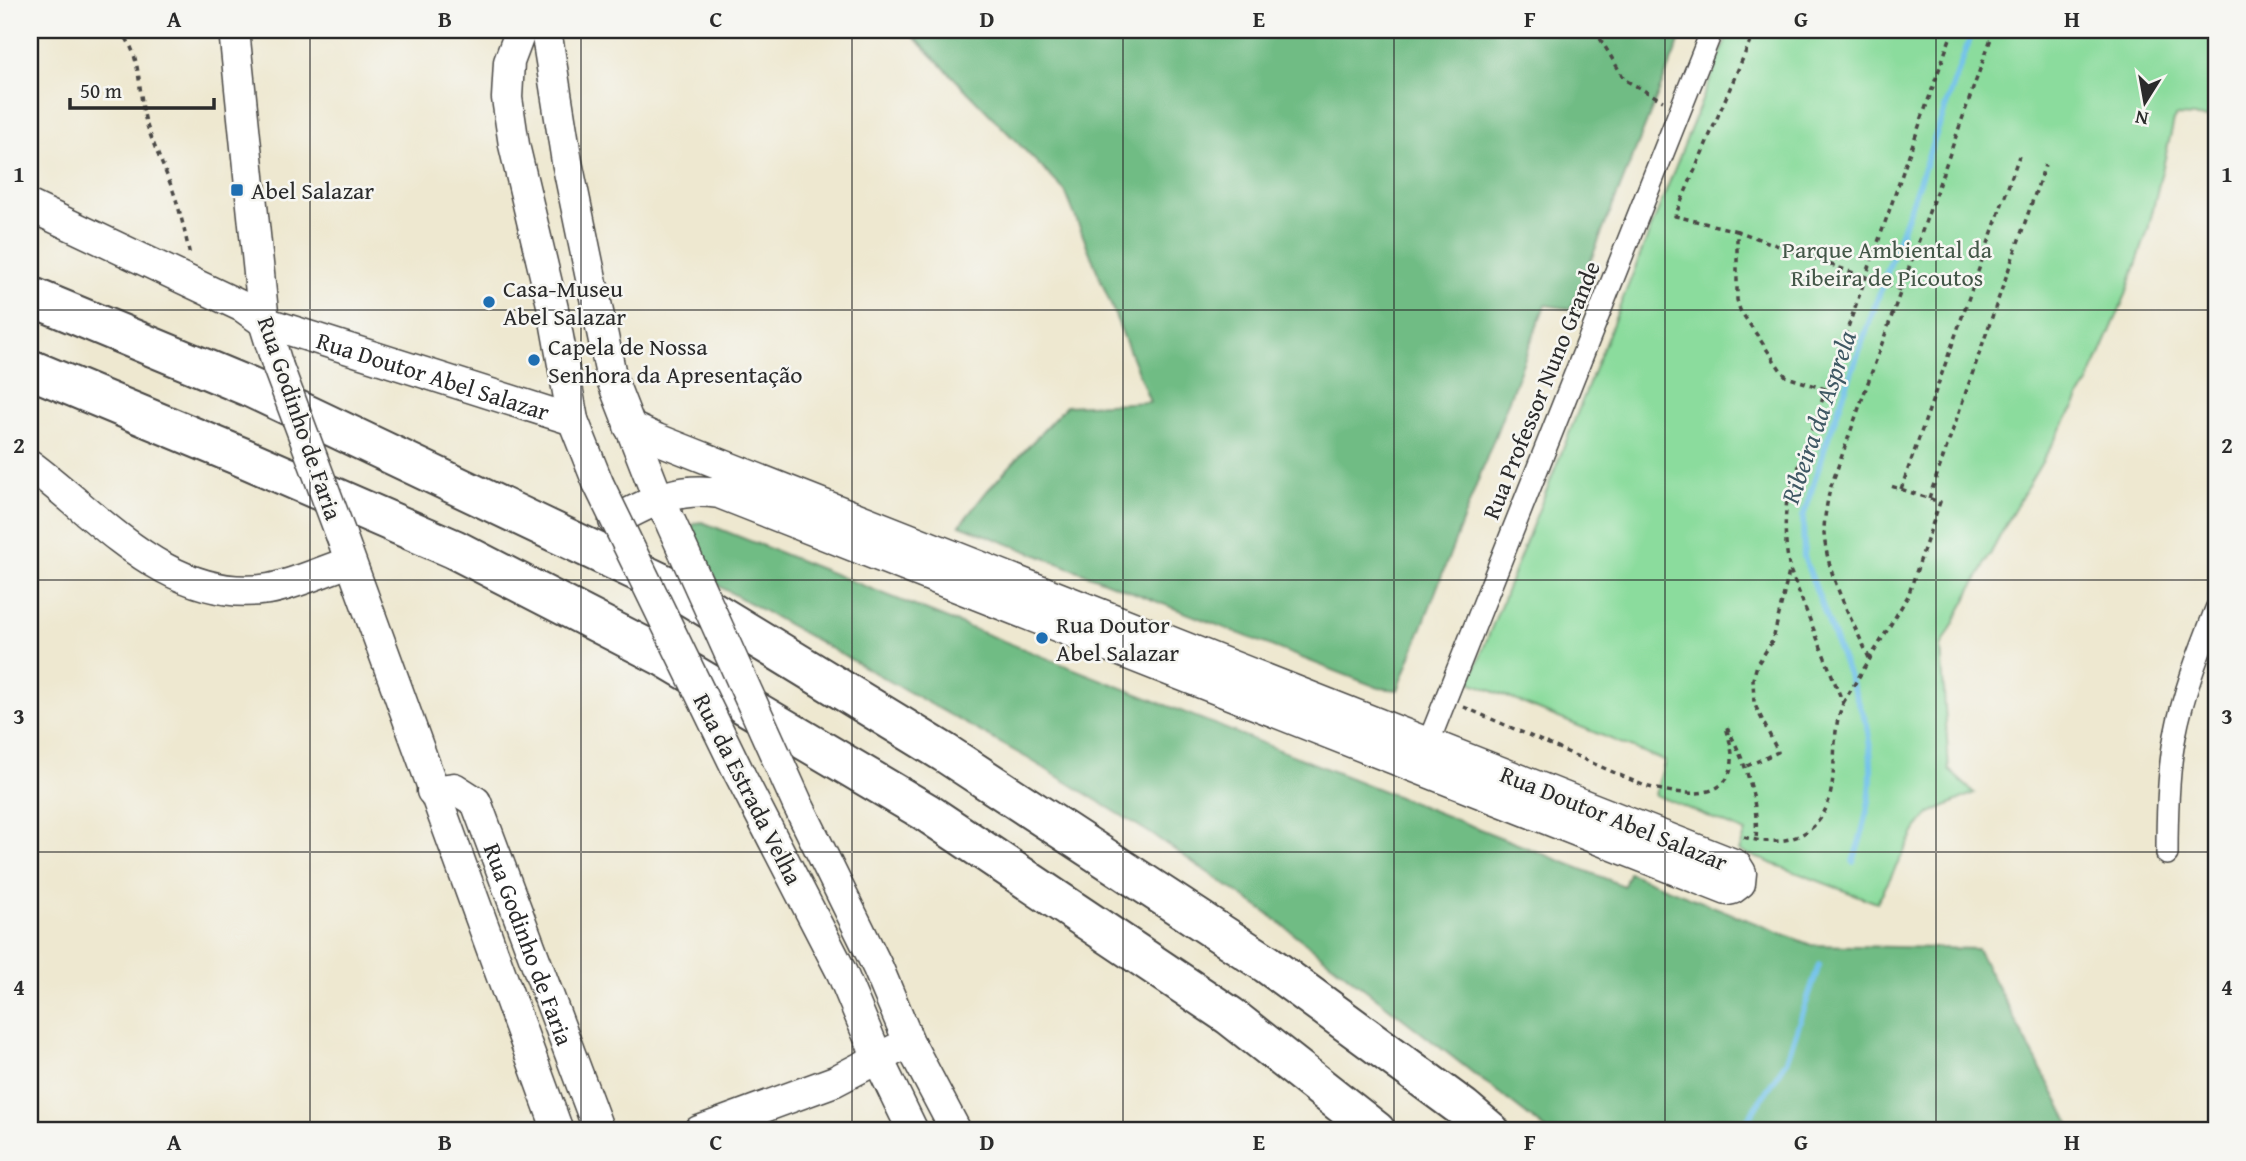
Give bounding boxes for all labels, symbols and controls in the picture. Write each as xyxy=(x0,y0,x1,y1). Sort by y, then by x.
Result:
text: A xyxy=(167,2,182,35)
text: B xyxy=(438,2,452,35)
text: C xyxy=(709,2,723,35)
text: D xyxy=(980,2,995,35)
text: E xyxy=(1253,2,1265,35)
text: F xyxy=(1524,2,1536,35)
text: G xyxy=(1794,2,1808,35)
text: H xyxy=(2064,2,2080,35)
scale bar xyxy=(70,66,214,110)
north arrow xyxy=(2110,66,2180,136)
text: 50 m xyxy=(80,75,122,106)
text: N xyxy=(2133,104,2151,134)
text: 1 xyxy=(13,157,25,190)
text: 1 xyxy=(2221,157,2233,190)
place label: Abel Salazar xyxy=(251,173,374,208)
marker: Abel Salazar xyxy=(229,182,245,198)
park label: Parque Ambiental da Ribeira de Picoutos xyxy=(1782,232,1993,295)
street label: Rua Professor Nuno Grande xyxy=(1473,256,1609,524)
place label: Casa-Museu Abel Salazar xyxy=(503,271,626,334)
marker: Casa-Museu Abel Salazar xyxy=(481,294,497,310)
street label: Rua Godinho de Faria xyxy=(249,311,351,525)
street label: Rua Doutor Abel Salazar xyxy=(312,322,554,429)
water label: Ribeira da Asprela xyxy=(1770,325,1866,510)
place label: Capela de Nossa Senhora da Apresentação xyxy=(548,329,803,392)
marker: Capela de Nossa Senhora da Apresentação xyxy=(526,352,542,368)
text: 2 xyxy=(13,428,25,461)
text: 2 xyxy=(2221,428,2233,461)
place label: Rua Doutor Abel Salazar xyxy=(1056,607,1179,670)
marker: Rua Doutor Abel Salazar xyxy=(1034,630,1050,646)
street label: Rua da Estrada Velha xyxy=(685,687,812,891)
text: 3 xyxy=(13,699,25,732)
text: 3 xyxy=(2221,699,2233,732)
street label: Rua Doutor Abel Salazar xyxy=(1495,756,1733,880)
street label: Rua Godinho de Faria xyxy=(475,838,583,1051)
text: 4 xyxy=(13,970,25,1003)
text: 4 xyxy=(2221,970,2233,1003)
text: A xyxy=(167,1125,182,1158)
text: B xyxy=(438,1125,452,1158)
text: C xyxy=(709,1125,723,1158)
text: D xyxy=(980,1125,995,1158)
text: E xyxy=(1253,1125,1265,1158)
text: F xyxy=(1524,1125,1536,1158)
text: G xyxy=(1794,1125,1808,1158)
text: H xyxy=(2064,1125,2080,1158)

